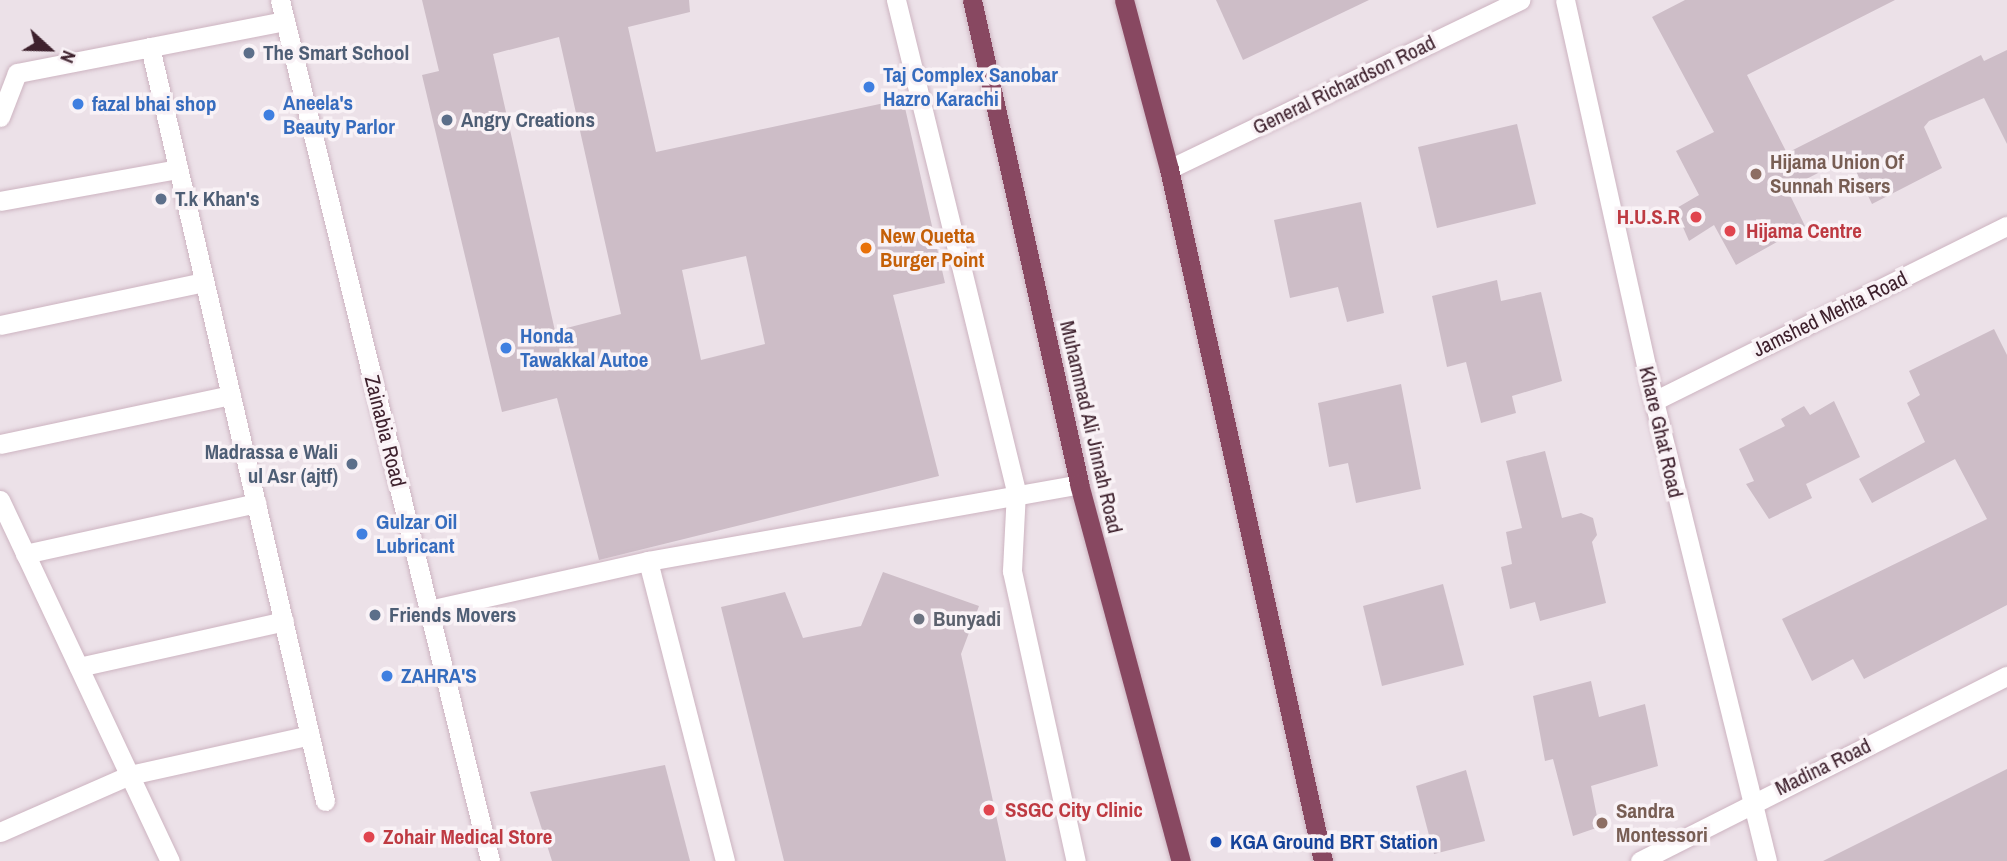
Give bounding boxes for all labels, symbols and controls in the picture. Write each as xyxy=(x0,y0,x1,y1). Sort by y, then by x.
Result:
north arrow xyxy=(14,14,84,84)
street label: General Richardson Road xyxy=(1249,30,1439,140)
place label: The Smart School xyxy=(263,40,409,66)
marker: The Smart School xyxy=(241,45,257,61)
text: N xyxy=(54,47,83,67)
place label: Taj Complex Sanobar Hazro Karachi xyxy=(883,62,1058,112)
marker: Taj Complex Sanobar Hazro Karachi xyxy=(861,79,877,95)
place label: Aneela's Beauty Parlor xyxy=(283,90,395,140)
place label: fazal bhai shop xyxy=(92,91,216,117)
marker: fazal bhai shop xyxy=(70,96,86,112)
marker: Aneela's Beauty Parlor xyxy=(261,107,277,123)
place label: Angry Creations xyxy=(461,107,595,133)
marker: Angry Creations xyxy=(439,112,455,128)
place label: Hijama Union Of Sunnah Risers xyxy=(1770,149,1904,199)
marker: Hijama Union Of Sunnah Risers xyxy=(1748,166,1764,182)
place label: T.k Khan's xyxy=(175,186,259,212)
marker: T.k Khan's xyxy=(153,191,169,207)
place label: H.U.S.R xyxy=(1617,204,1680,230)
marker: H.U.S.R xyxy=(1686,207,1706,227)
place label: Hijama Centre xyxy=(1746,218,1862,244)
marker: Hijama Centre xyxy=(1720,221,1740,241)
place label: New Quetta Burger Point xyxy=(880,223,984,273)
marker: New Quetta Burger Point xyxy=(858,240,874,256)
street label: Jamshed Mehta Road xyxy=(1749,266,1911,362)
street label: Muhammad Ali Jinnah Road xyxy=(1054,318,1128,536)
place label: Honda Tawakkal Autoe xyxy=(520,323,649,373)
marker: Honda Tawakkal Autoe xyxy=(498,340,514,356)
street label: Khare Ghat Road xyxy=(1634,364,1688,500)
street label: Zainabia Road xyxy=(359,373,411,489)
place label: Madrassa e Wali ul Asr (ajtf) xyxy=(205,439,338,489)
marker: Madrassa e Wali ul Asr (ajtf) xyxy=(344,456,360,472)
place label: Gulzar Oil Lubricant xyxy=(376,509,457,559)
marker: Gulzar Oil Lubricant xyxy=(354,526,370,542)
place label: Friends Movers xyxy=(389,602,516,628)
place label: Bunyadi xyxy=(933,606,1001,632)
marker: Friends Movers xyxy=(367,607,383,623)
marker: Bunyadi xyxy=(911,611,927,627)
place label: ZAHRA'S xyxy=(401,663,477,689)
marker: ZAHRA'S xyxy=(379,668,395,684)
street label: Madina Road xyxy=(1771,733,1875,801)
place label: SSGC City Clinic xyxy=(1005,797,1143,823)
place label: Sandra Montessori xyxy=(1616,798,1708,848)
marker: SSGC City Clinic xyxy=(979,800,999,820)
marker: Sandra Montessori xyxy=(1594,815,1610,831)
place label: Zohair Medical Store xyxy=(383,824,552,850)
marker: Zohair Medical Store xyxy=(361,829,377,845)
place label: KGA Ground BRT Station xyxy=(1230,829,1439,855)
marker: KGA Ground BRT Station xyxy=(1208,834,1224,850)

